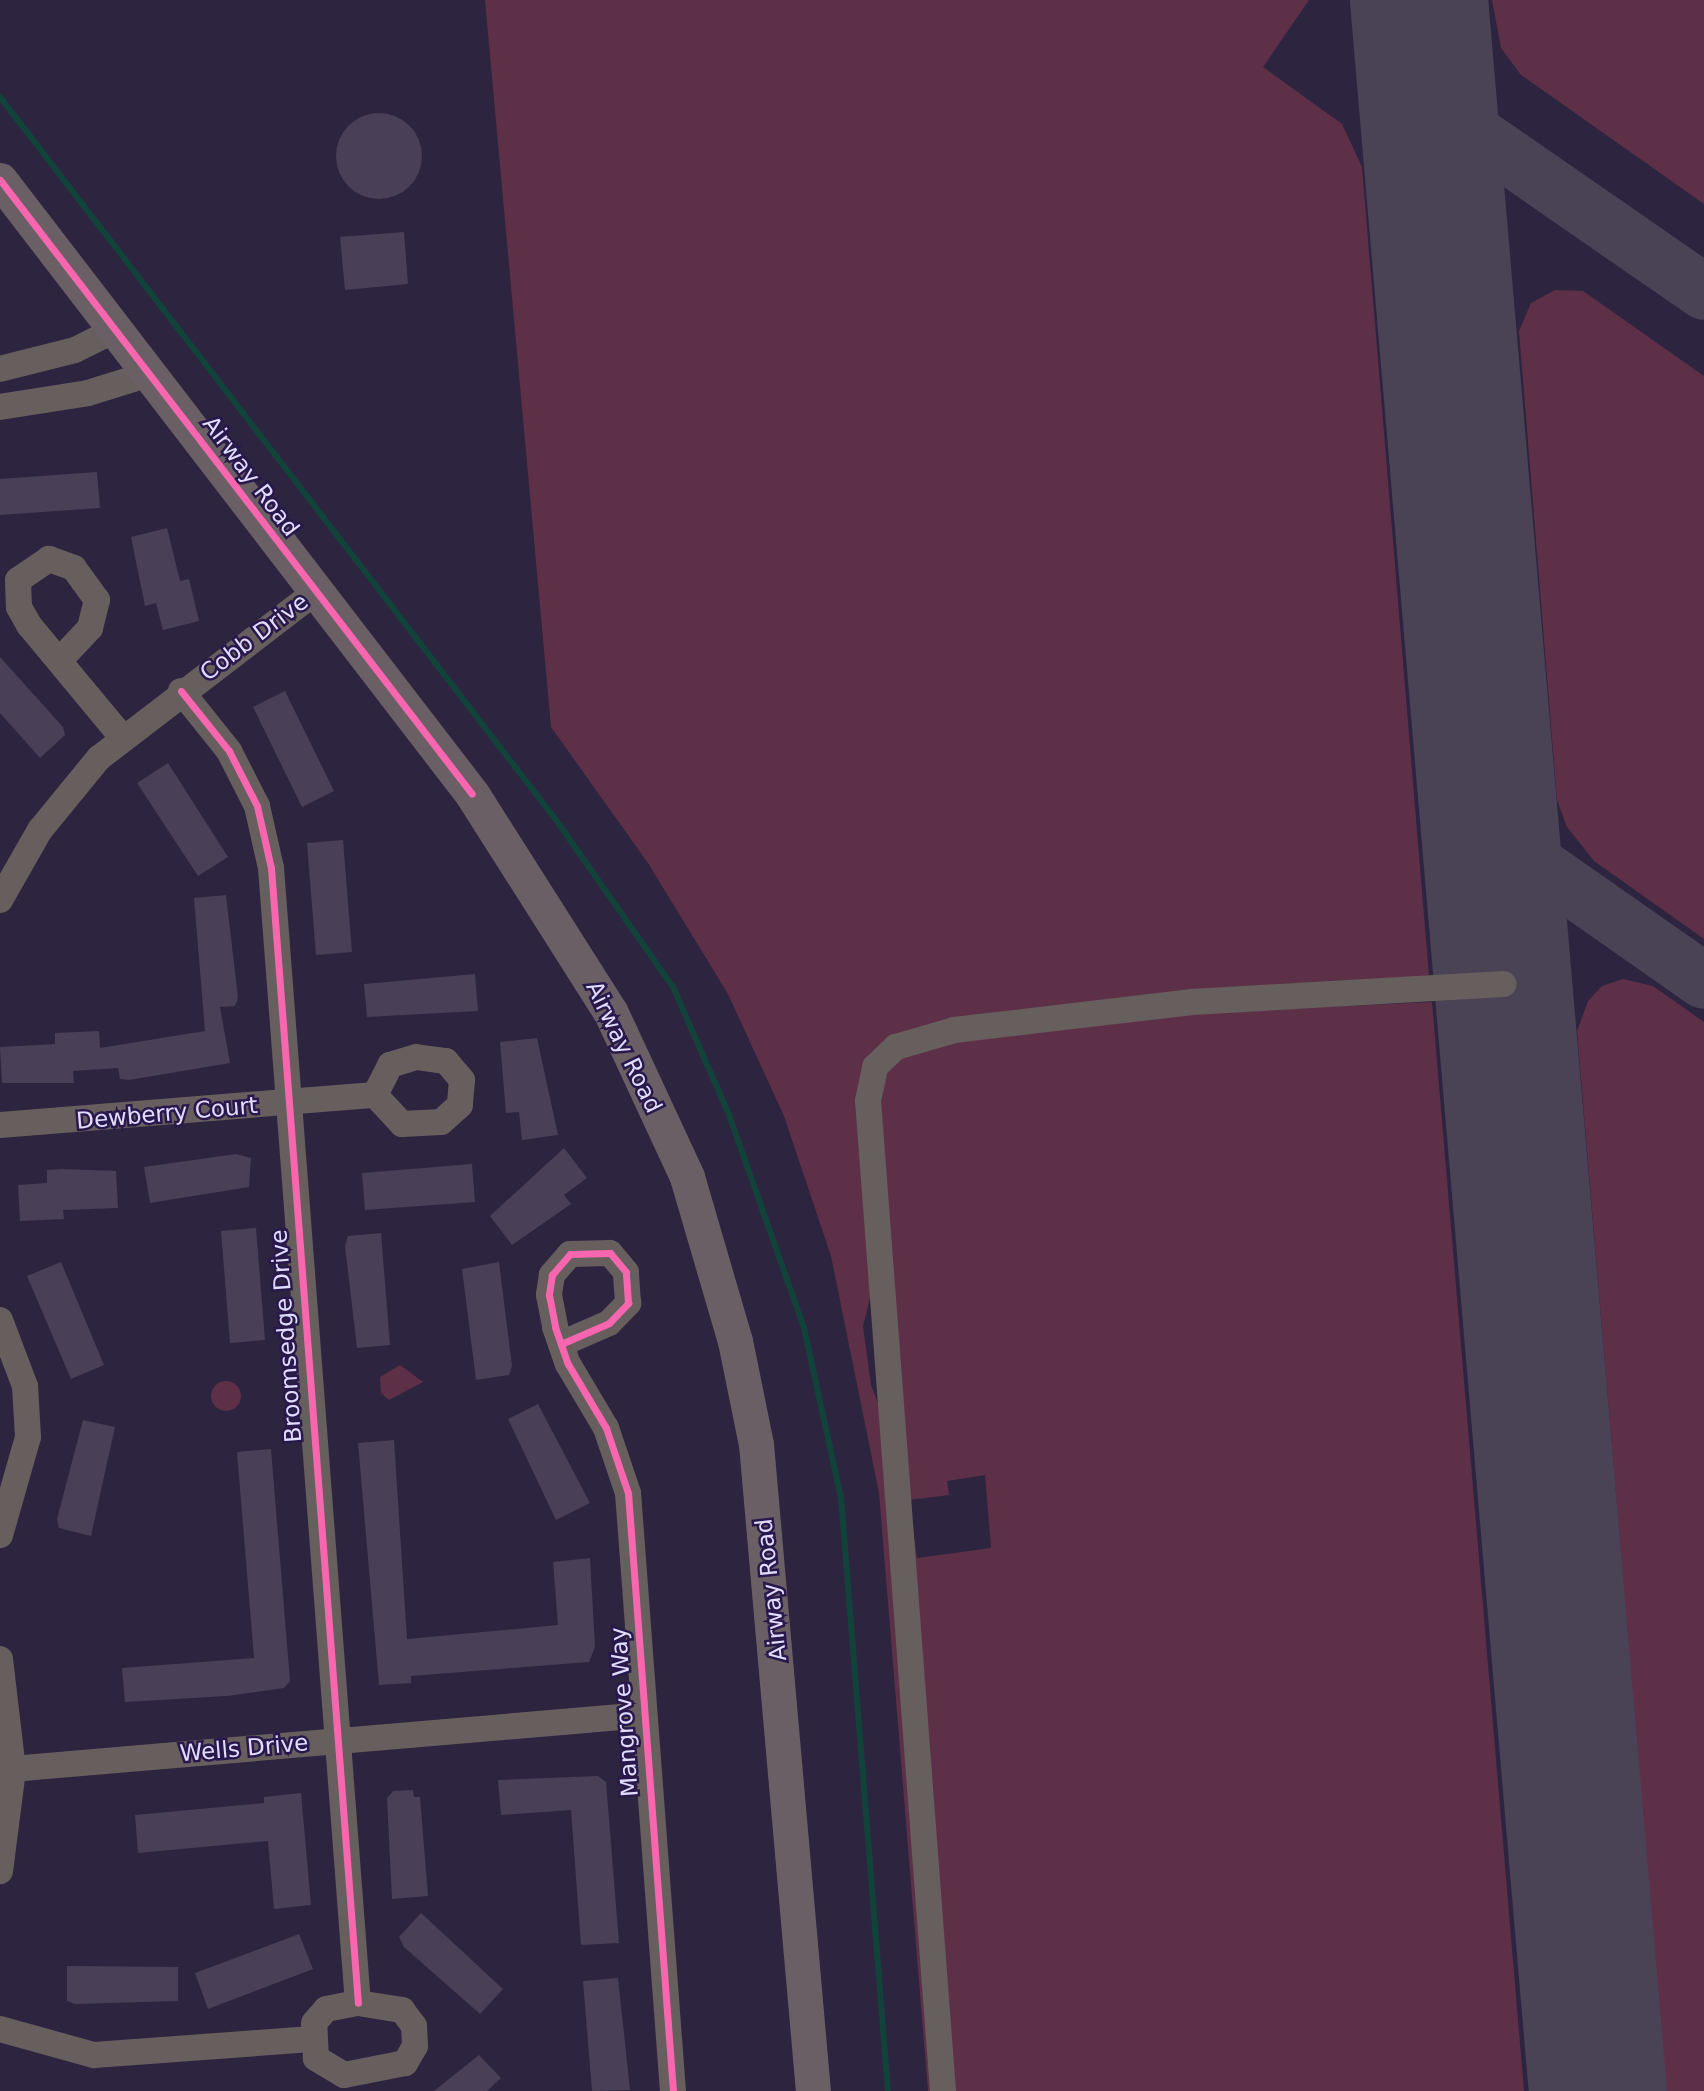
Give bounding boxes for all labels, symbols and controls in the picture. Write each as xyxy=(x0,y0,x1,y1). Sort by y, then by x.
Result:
street label: Airway Road xyxy=(197,411,305,541)
street label: Cobb Drive xyxy=(195,587,313,687)
street label: Airway Road xyxy=(580,977,668,1117)
street label: Dewberry Court xyxy=(75,1091,259,1135)
street label: Broomsedge Drive xyxy=(265,1229,307,1443)
street label: Airway Road xyxy=(750,1517,792,1663)
street label: Mangrove Way xyxy=(604,1626,644,1798)
street label: Wells Drive xyxy=(179,1729,309,1767)

